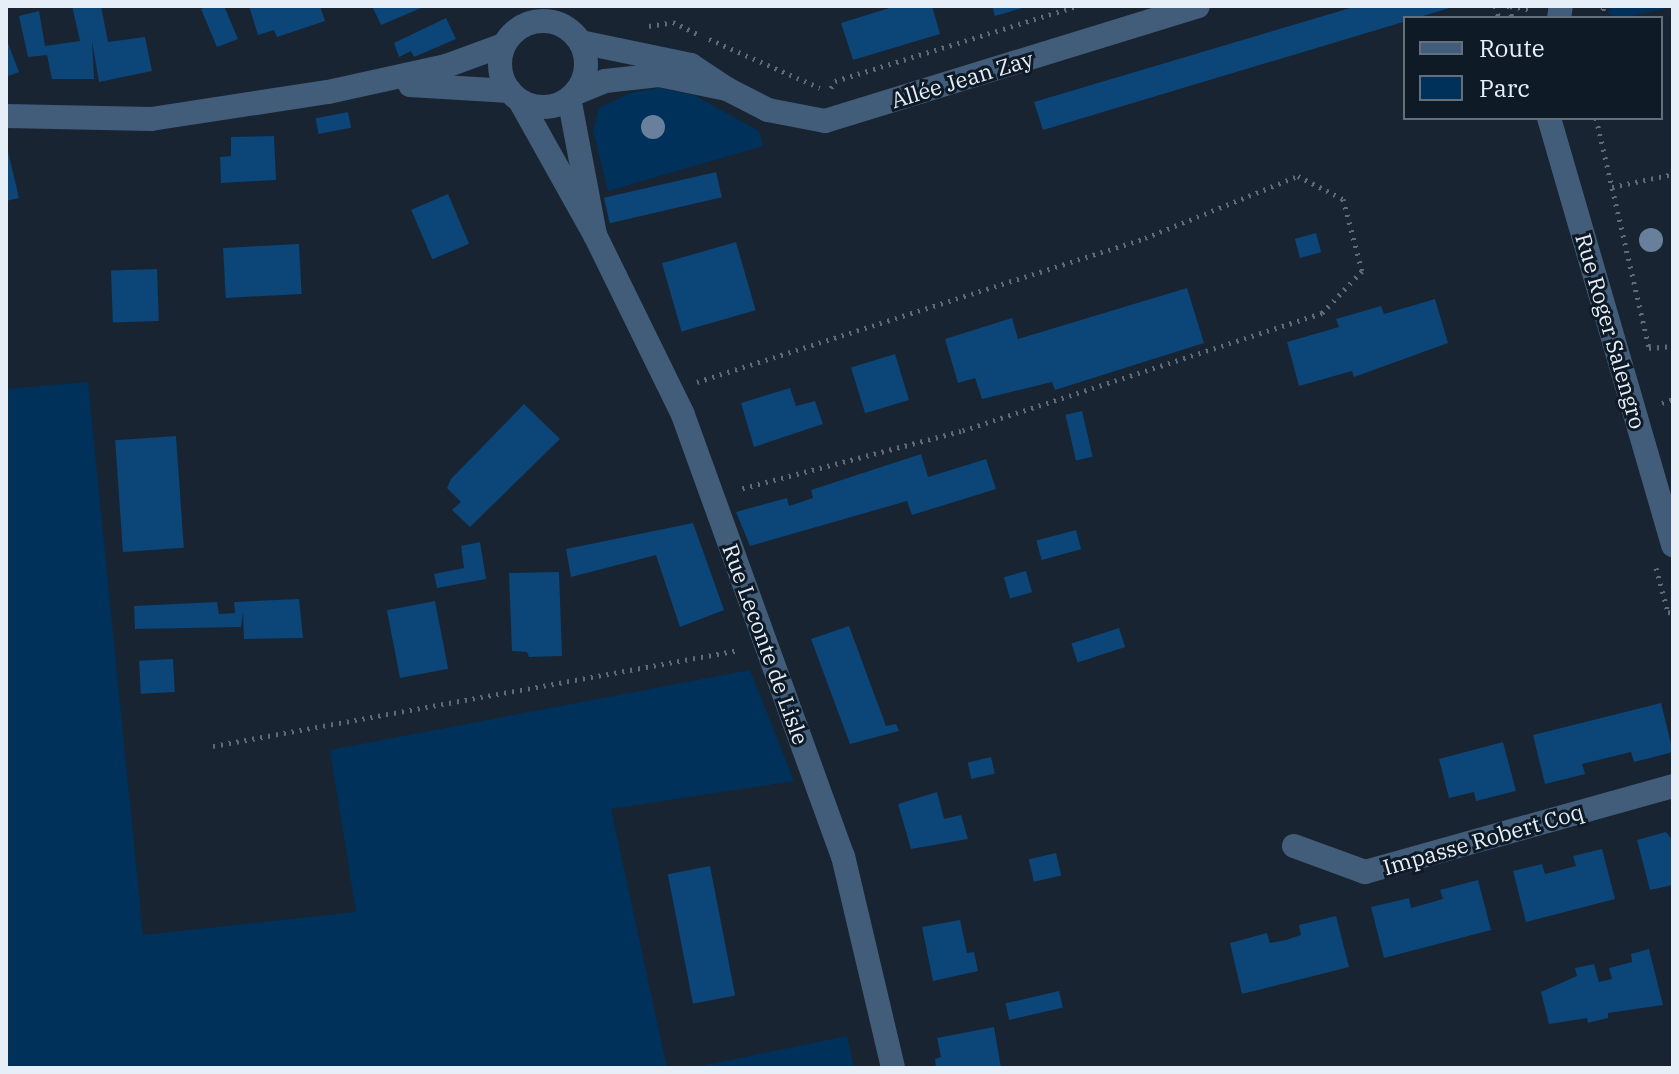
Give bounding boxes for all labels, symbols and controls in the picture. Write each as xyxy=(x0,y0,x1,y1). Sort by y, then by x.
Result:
legend xyxy=(1403,16,1663,120)
text: Route xyxy=(1479,32,1545,64)
street label: Allée Jean Zay xyxy=(888,45,1036,113)
text: Parc xyxy=(1479,72,1530,104)
street label: Rue Roger Salengro xyxy=(1570,230,1652,432)
street label: Rue Leconte de Lisle xyxy=(717,540,815,748)
street label: Impasse Robert Coq xyxy=(1380,798,1586,880)

